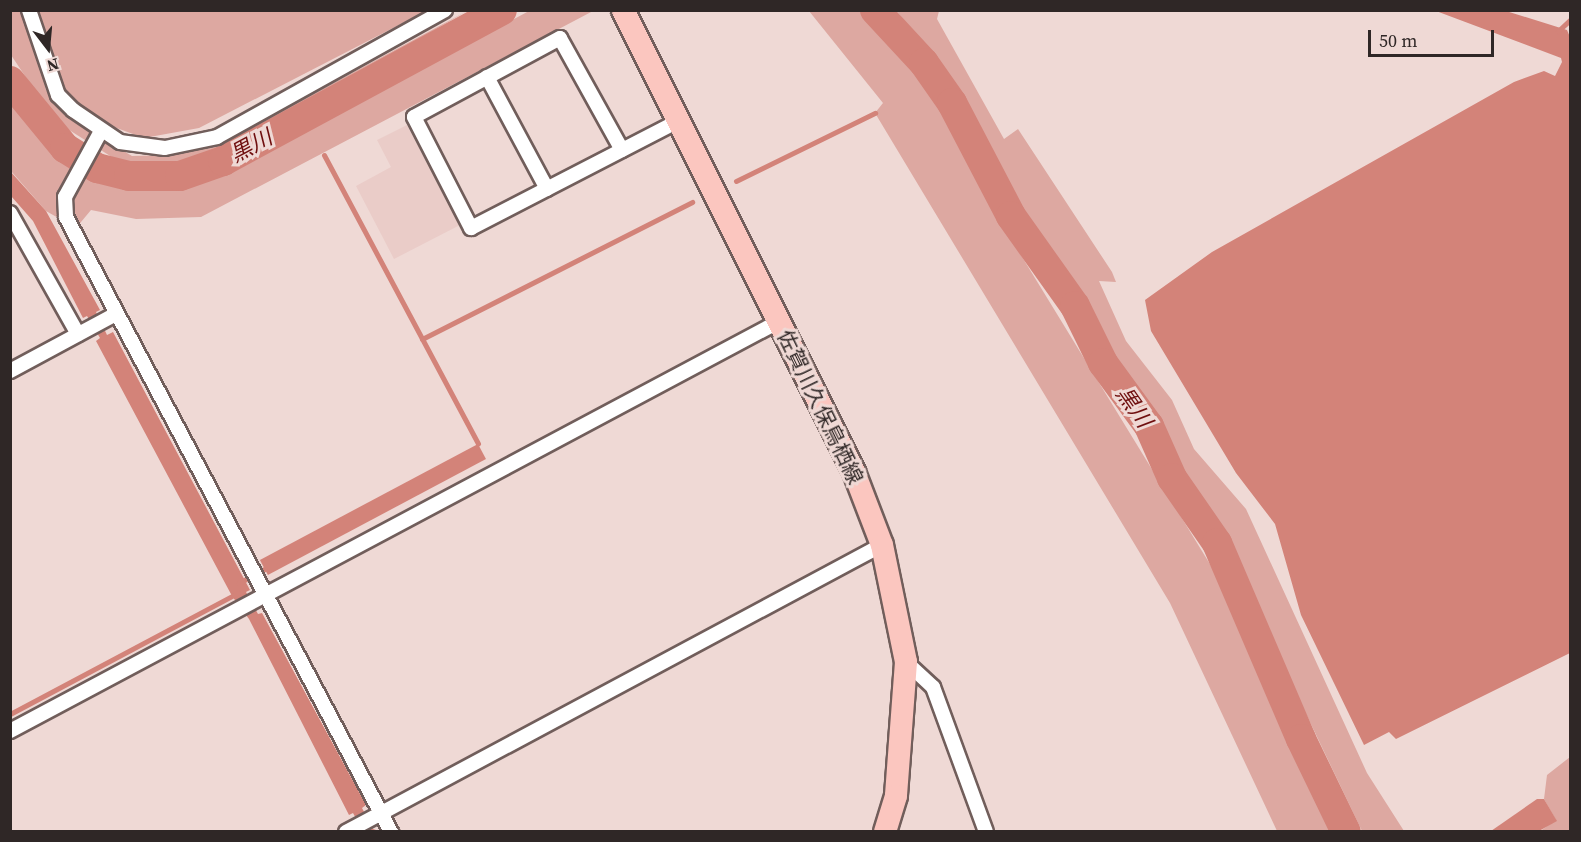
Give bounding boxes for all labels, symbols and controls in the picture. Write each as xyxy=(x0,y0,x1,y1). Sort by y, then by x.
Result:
north arrow xyxy=(18,18,78,78)
scale bar xyxy=(1371,18,1497,56)
text: 50 m xyxy=(1379,28,1417,53)
text: N xyxy=(44,53,62,77)
water label: 黒川 xyxy=(225,124,277,168)
street label: 佐賀川久保鳥栖線 xyxy=(772,326,868,488)
water label: 黒川 xyxy=(1111,381,1157,433)

